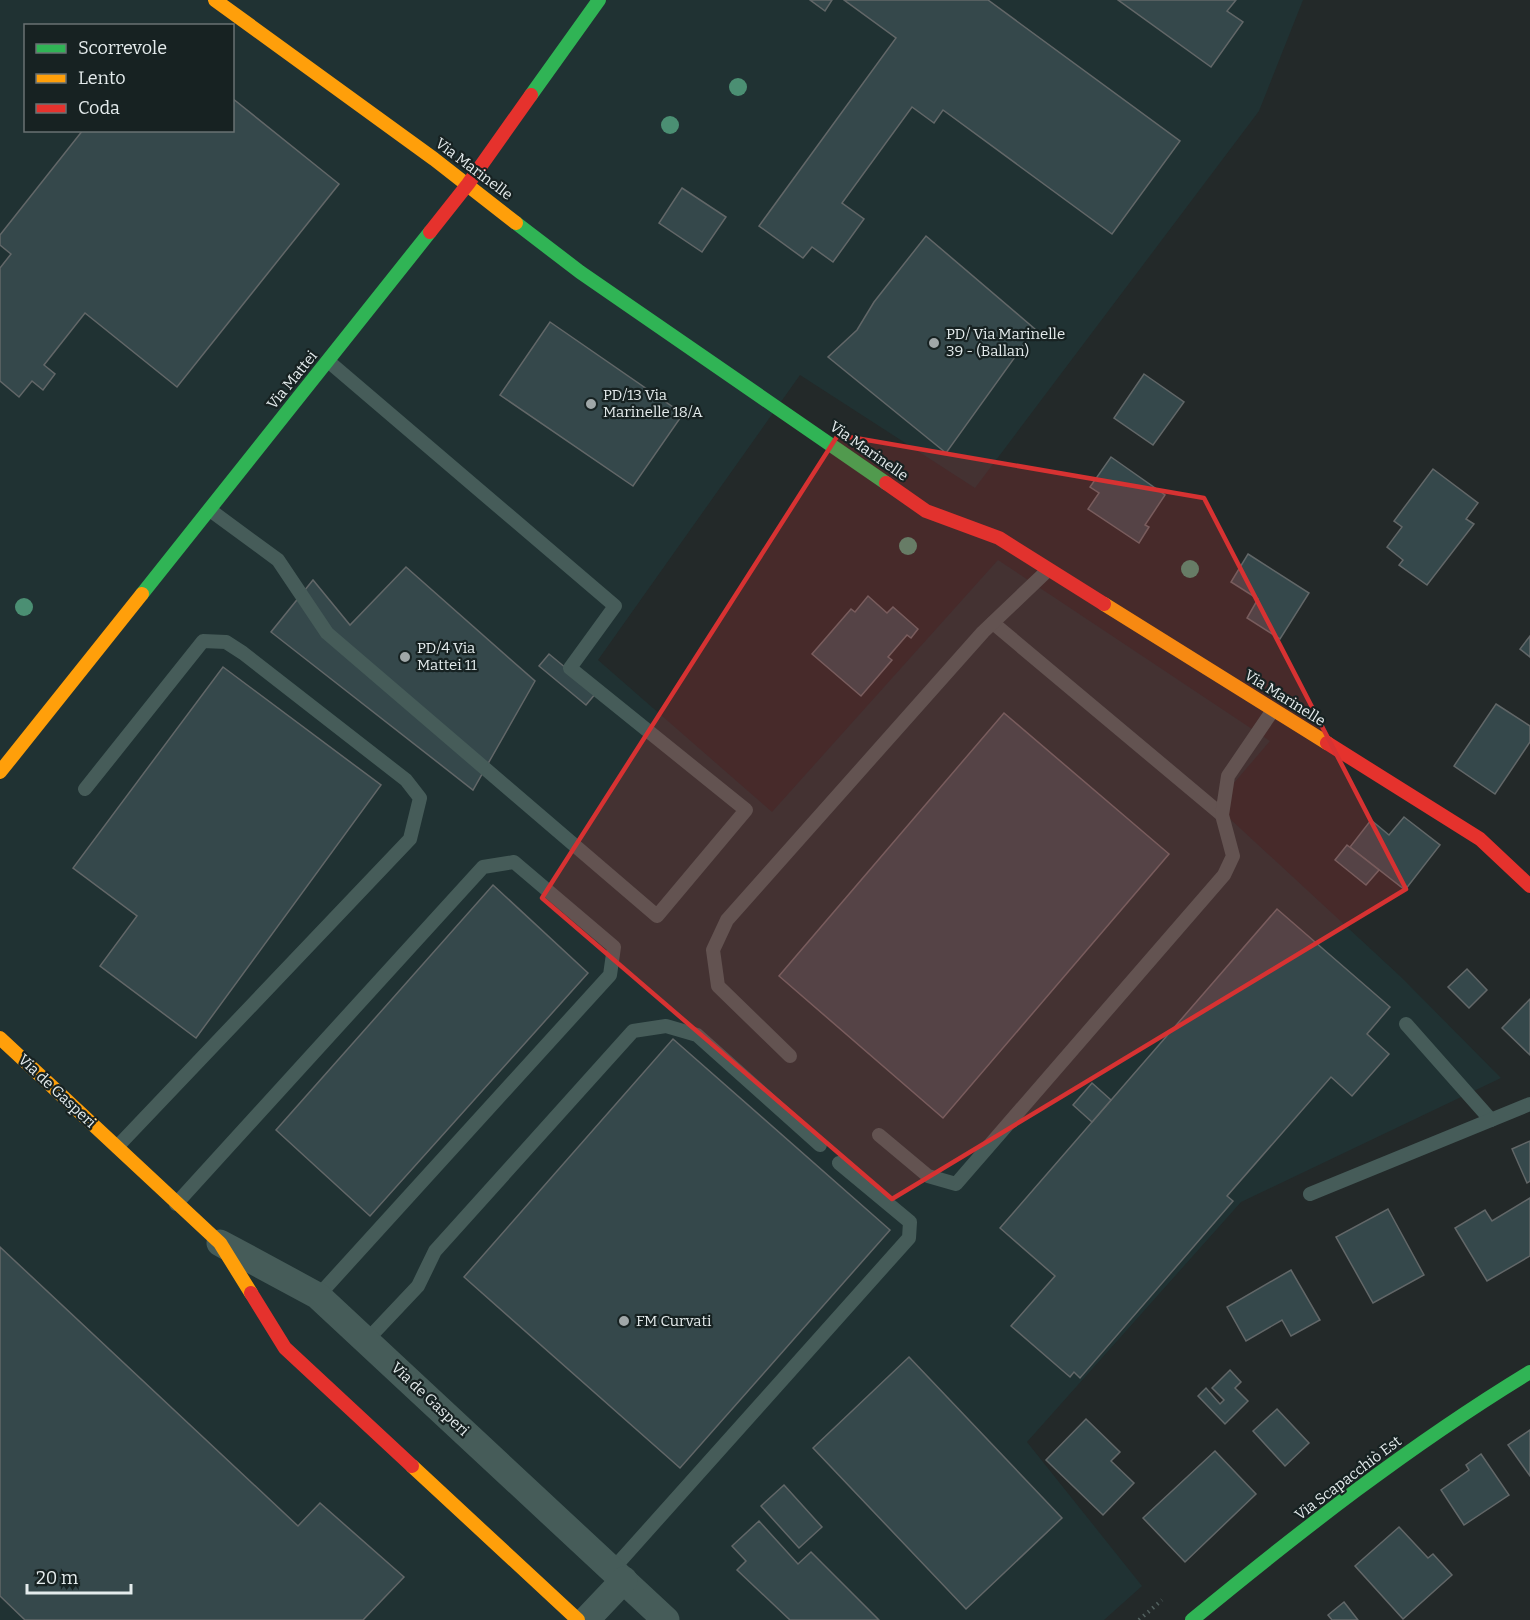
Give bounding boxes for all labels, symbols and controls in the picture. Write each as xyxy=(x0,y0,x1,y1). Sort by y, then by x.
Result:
legend xyxy=(24,24,234,132)
text: Scorrevole xyxy=(78,37,167,59)
text: Lento xyxy=(78,67,126,89)
text: Coda xyxy=(78,97,120,119)
street label: Via Marinelle xyxy=(432,134,516,204)
place label: PD/ Via Marinelle 39 - (Ballan) xyxy=(946,325,1065,360)
marker: PD/ Via Marinelle 39 - (Ballan) xyxy=(927,336,941,350)
street label: Via Mattei xyxy=(263,347,321,413)
place label: PD/13 Via Marinelle 18/A xyxy=(603,386,703,421)
marker: PD/13 Via Marinelle 18/A xyxy=(584,397,598,411)
street label: Via Marinelle xyxy=(826,417,912,485)
place label: PD/4 Via Mattei 11 xyxy=(417,639,477,674)
marker: PD/4 Via Mattei 11 xyxy=(398,650,412,664)
street label: Via Marinelle xyxy=(1241,666,1329,730)
street label: Via de Gasperi xyxy=(14,1050,100,1132)
place label: FM Curvati xyxy=(636,1312,712,1330)
marker: FM Curvati xyxy=(617,1314,631,1328)
street label: Via de Gasperi xyxy=(387,1358,473,1440)
street label: Via Scapacchiò Est xyxy=(1291,1432,1405,1524)
scale bar xyxy=(27,1557,130,1595)
text: 20 m xyxy=(36,1567,78,1589)

